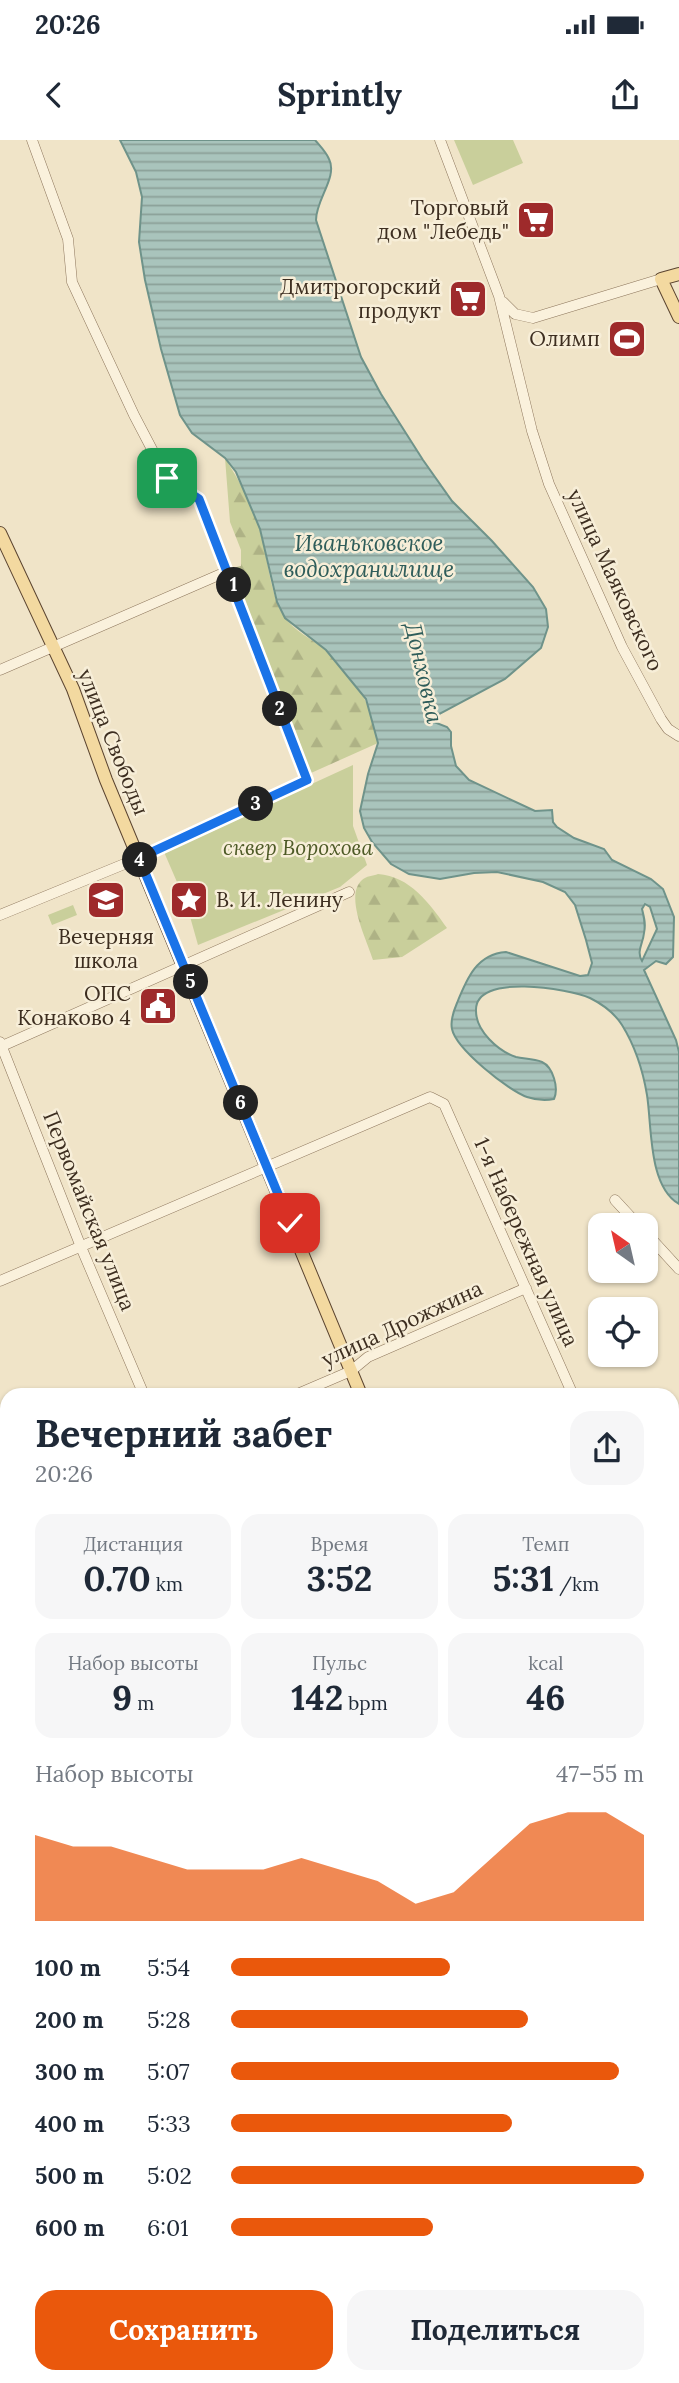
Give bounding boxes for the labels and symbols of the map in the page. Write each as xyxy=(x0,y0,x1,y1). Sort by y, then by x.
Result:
place label: Торговый дом "Лебедь" xyxy=(377,194,509,245)
supermarket icon: Торговый дом "Лебедь" xyxy=(515,199,557,241)
place label: Дмитрогорский продукт xyxy=(280,273,441,324)
supermarket icon: Дмитрогорский продукт xyxy=(447,278,489,320)
sports icon: Олимп xyxy=(606,318,648,360)
place label: Олимп xyxy=(529,325,600,352)
pin xyxy=(137,448,197,508)
street label: улица Маяковского xyxy=(561,484,670,675)
water label: Иваньковское водохранилище xyxy=(284,528,454,583)
pin: 1 xyxy=(216,568,252,602)
water label: Донховка xyxy=(399,619,450,726)
street label: улица Свободы xyxy=(72,665,155,819)
pin: 2 xyxy=(262,692,298,726)
pin: 3 xyxy=(238,786,274,822)
park label: сквер Ворохова xyxy=(223,834,373,861)
pin: 4 xyxy=(122,842,158,878)
school or university icon: Вечерняя школа xyxy=(85,879,127,921)
place icon: В. И. Ленину xyxy=(168,879,210,921)
place label: В. И. Ленину xyxy=(216,886,343,913)
place label: Вечерняя школа xyxy=(58,923,154,974)
pin: 5 xyxy=(174,964,208,1000)
place label: ОПС Конаково 4 xyxy=(17,980,131,1031)
public building icon: ОПС Конаково 4 xyxy=(137,985,179,1027)
pin: 6 xyxy=(224,1086,258,1121)
street label: Первомайская улица xyxy=(37,1107,142,1315)
street label: 1-я Набережная улица xyxy=(468,1133,585,1351)
pin xyxy=(260,1193,320,1253)
north arrow xyxy=(588,1213,658,1283)
street label: улица Дрожжина xyxy=(317,1274,487,1373)

